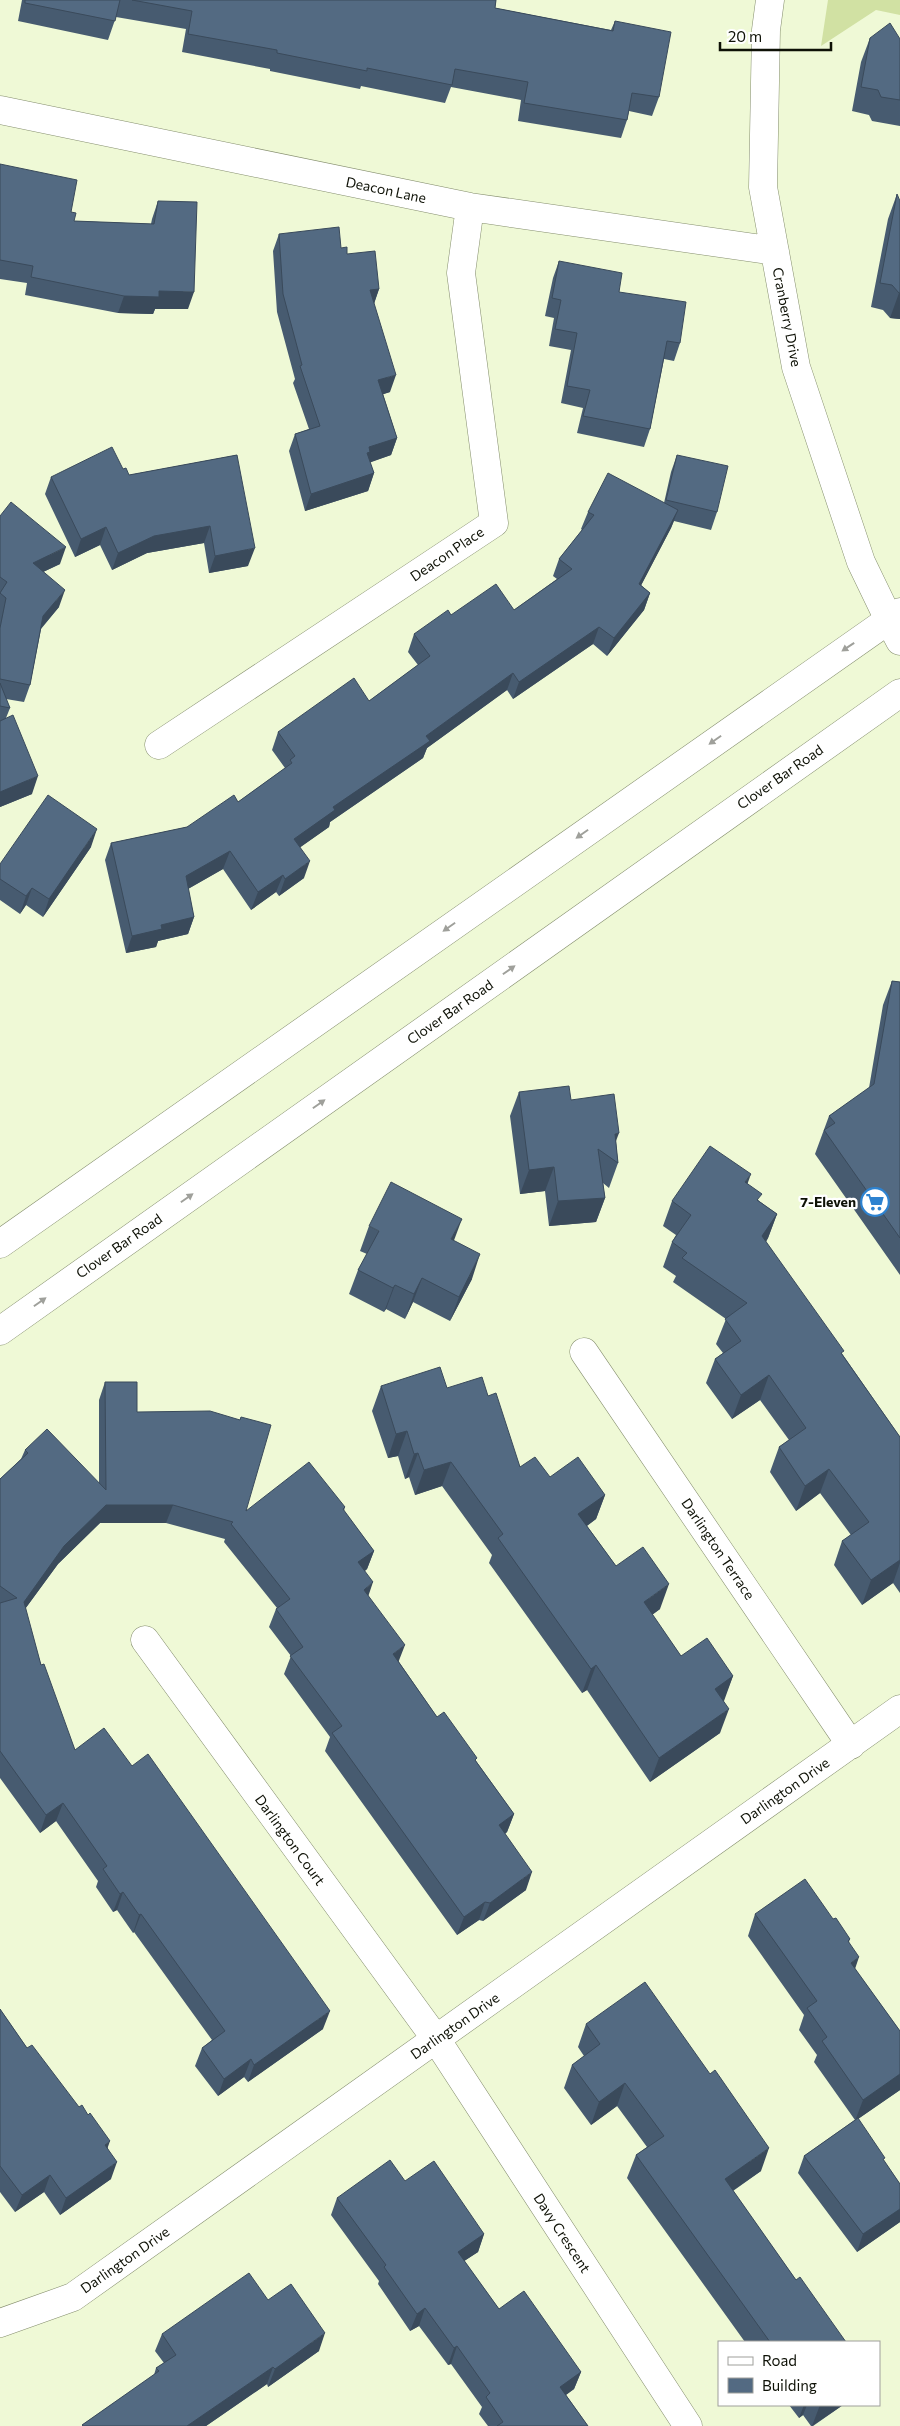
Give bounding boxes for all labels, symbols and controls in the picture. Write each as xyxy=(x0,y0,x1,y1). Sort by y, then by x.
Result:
scale bar xyxy=(720,20,831,52)
text: 20 m xyxy=(728,27,762,45)
street label: Deacon Lane xyxy=(344,173,428,206)
street label: Cranberry Drive xyxy=(770,266,805,368)
street label: Deacon Place xyxy=(407,523,487,584)
one-way arrow xyxy=(842,642,855,652)
one-way arrow xyxy=(708,735,722,745)
street label: Clover Bar Road xyxy=(733,741,826,813)
one-way arrow xyxy=(575,829,589,839)
one-way arrow xyxy=(443,922,456,932)
one-way arrow xyxy=(502,965,516,975)
street label: Clover Bar Road xyxy=(403,976,496,1048)
one-way arrow xyxy=(312,1099,326,1109)
supermarket icon: 7-Eleven xyxy=(860,1187,890,1217)
one-way arrow xyxy=(180,1193,193,1203)
place label: 7-Eleven xyxy=(800,1193,856,1210)
street label: Clover Bar Road xyxy=(72,1210,165,1282)
one-way arrow xyxy=(33,1297,46,1308)
street label: Darlington Terrace xyxy=(678,1495,759,1603)
street label: Darlington Drive xyxy=(737,1754,832,1828)
street label: Darlington Court xyxy=(252,1791,329,1889)
street label: Darlington Drive xyxy=(407,1989,502,2063)
street label: Davy Crescent xyxy=(530,2190,595,2276)
street label: Darlington Drive xyxy=(77,2223,172,2297)
legend xyxy=(718,2341,880,2406)
text: Road xyxy=(762,2351,797,2369)
text: Building xyxy=(762,2376,817,2394)

